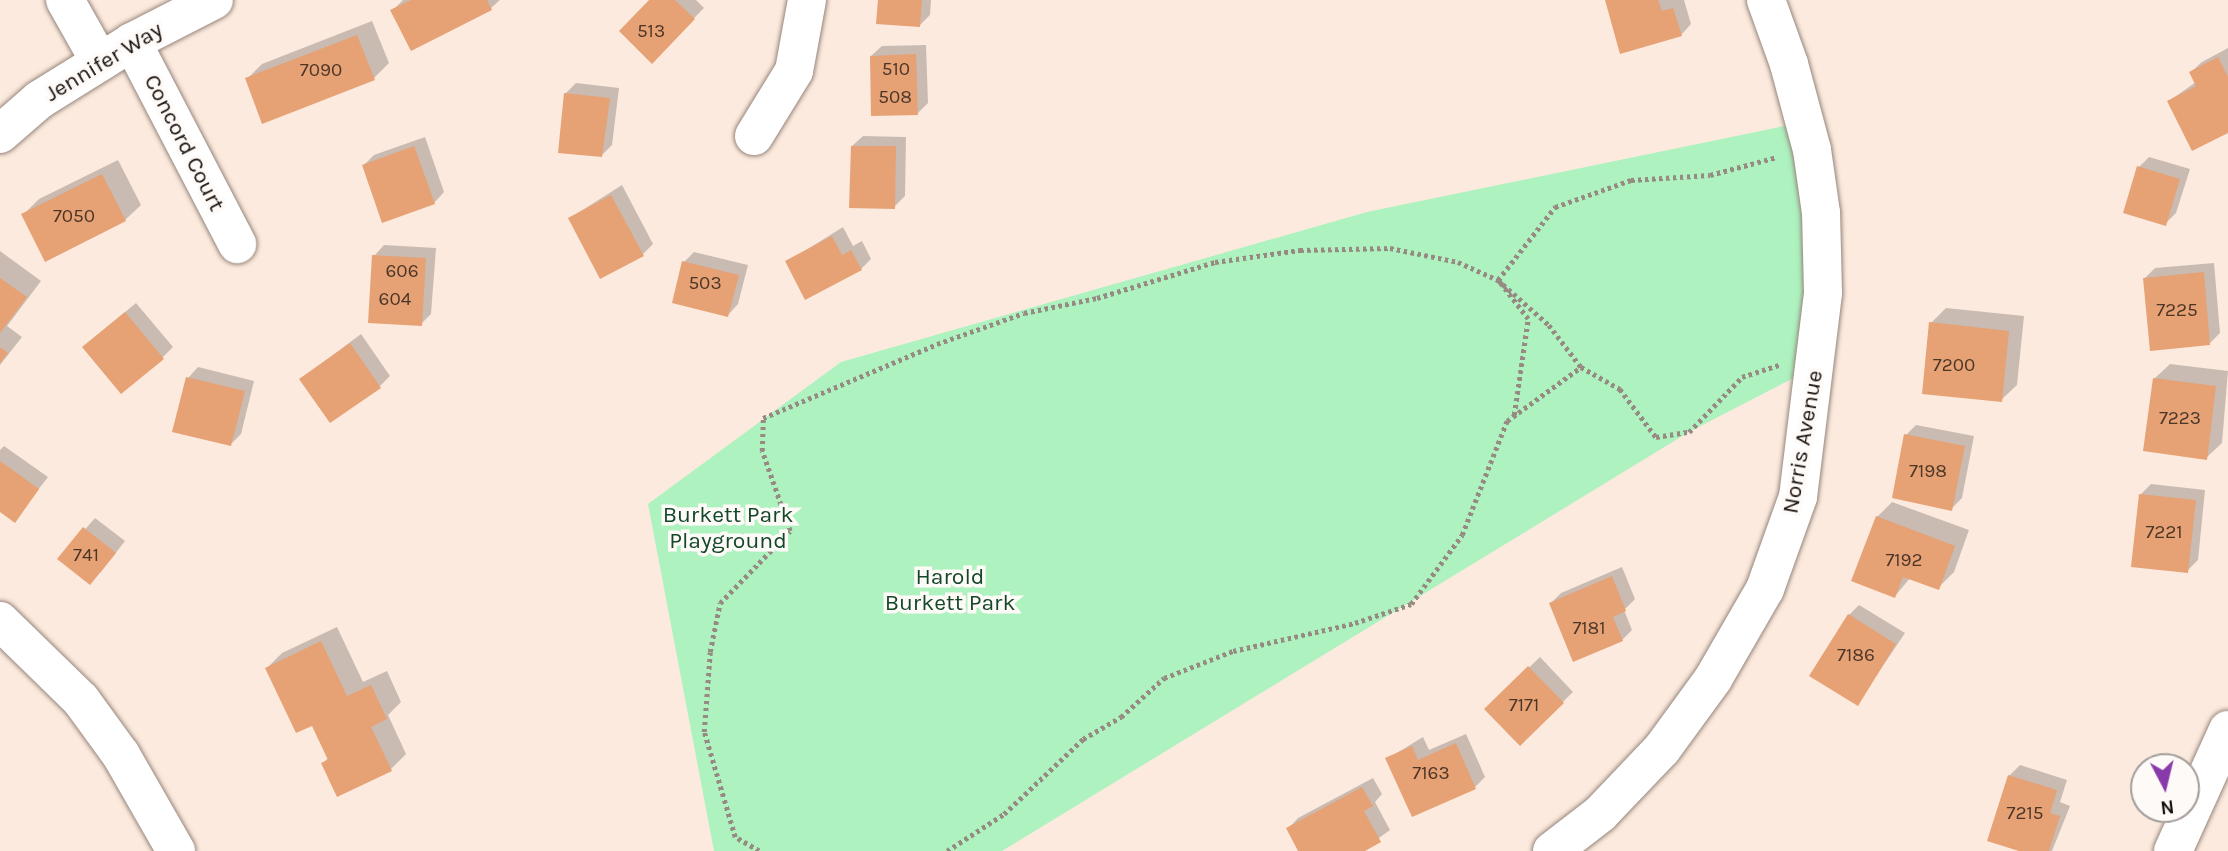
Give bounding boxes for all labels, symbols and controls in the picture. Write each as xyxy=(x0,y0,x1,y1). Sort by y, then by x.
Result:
street label: Jennifer Way xyxy=(40,16,168,108)
house number: 513 xyxy=(637,21,665,43)
house number: 510 xyxy=(882,59,910,81)
house number: 7090 xyxy=(300,60,342,82)
street label: Concord Court xyxy=(138,70,230,216)
house number: 508 xyxy=(878,87,912,109)
house number: 7050 xyxy=(53,206,95,228)
house number: 606 xyxy=(385,261,419,283)
house number: 503 xyxy=(688,273,722,295)
house number: 604 xyxy=(379,289,411,311)
house number: 7225 xyxy=(2156,300,2198,322)
house number: 7200 xyxy=(1933,355,1975,377)
street label: Norris Avenue xyxy=(1777,368,1829,516)
house number: 7223 xyxy=(2159,408,2201,430)
house number: 7198 xyxy=(1909,461,1947,483)
park label: Burkett Park Playground xyxy=(663,501,793,555)
house number: 7221 xyxy=(2145,522,2183,544)
house number: 741 xyxy=(73,545,99,567)
house number: 7192 xyxy=(1885,550,1923,572)
park label: Harold Burkett Park xyxy=(885,563,1015,617)
house number: 7181 xyxy=(1572,618,1606,640)
house number: 7186 xyxy=(1837,645,1875,667)
house number: 7171 xyxy=(1509,695,1539,717)
north arrow xyxy=(2130,753,2200,823)
house number: 7163 xyxy=(1412,763,1450,785)
text: N xyxy=(2159,795,2175,819)
house number: 7215 xyxy=(2007,803,2043,825)

